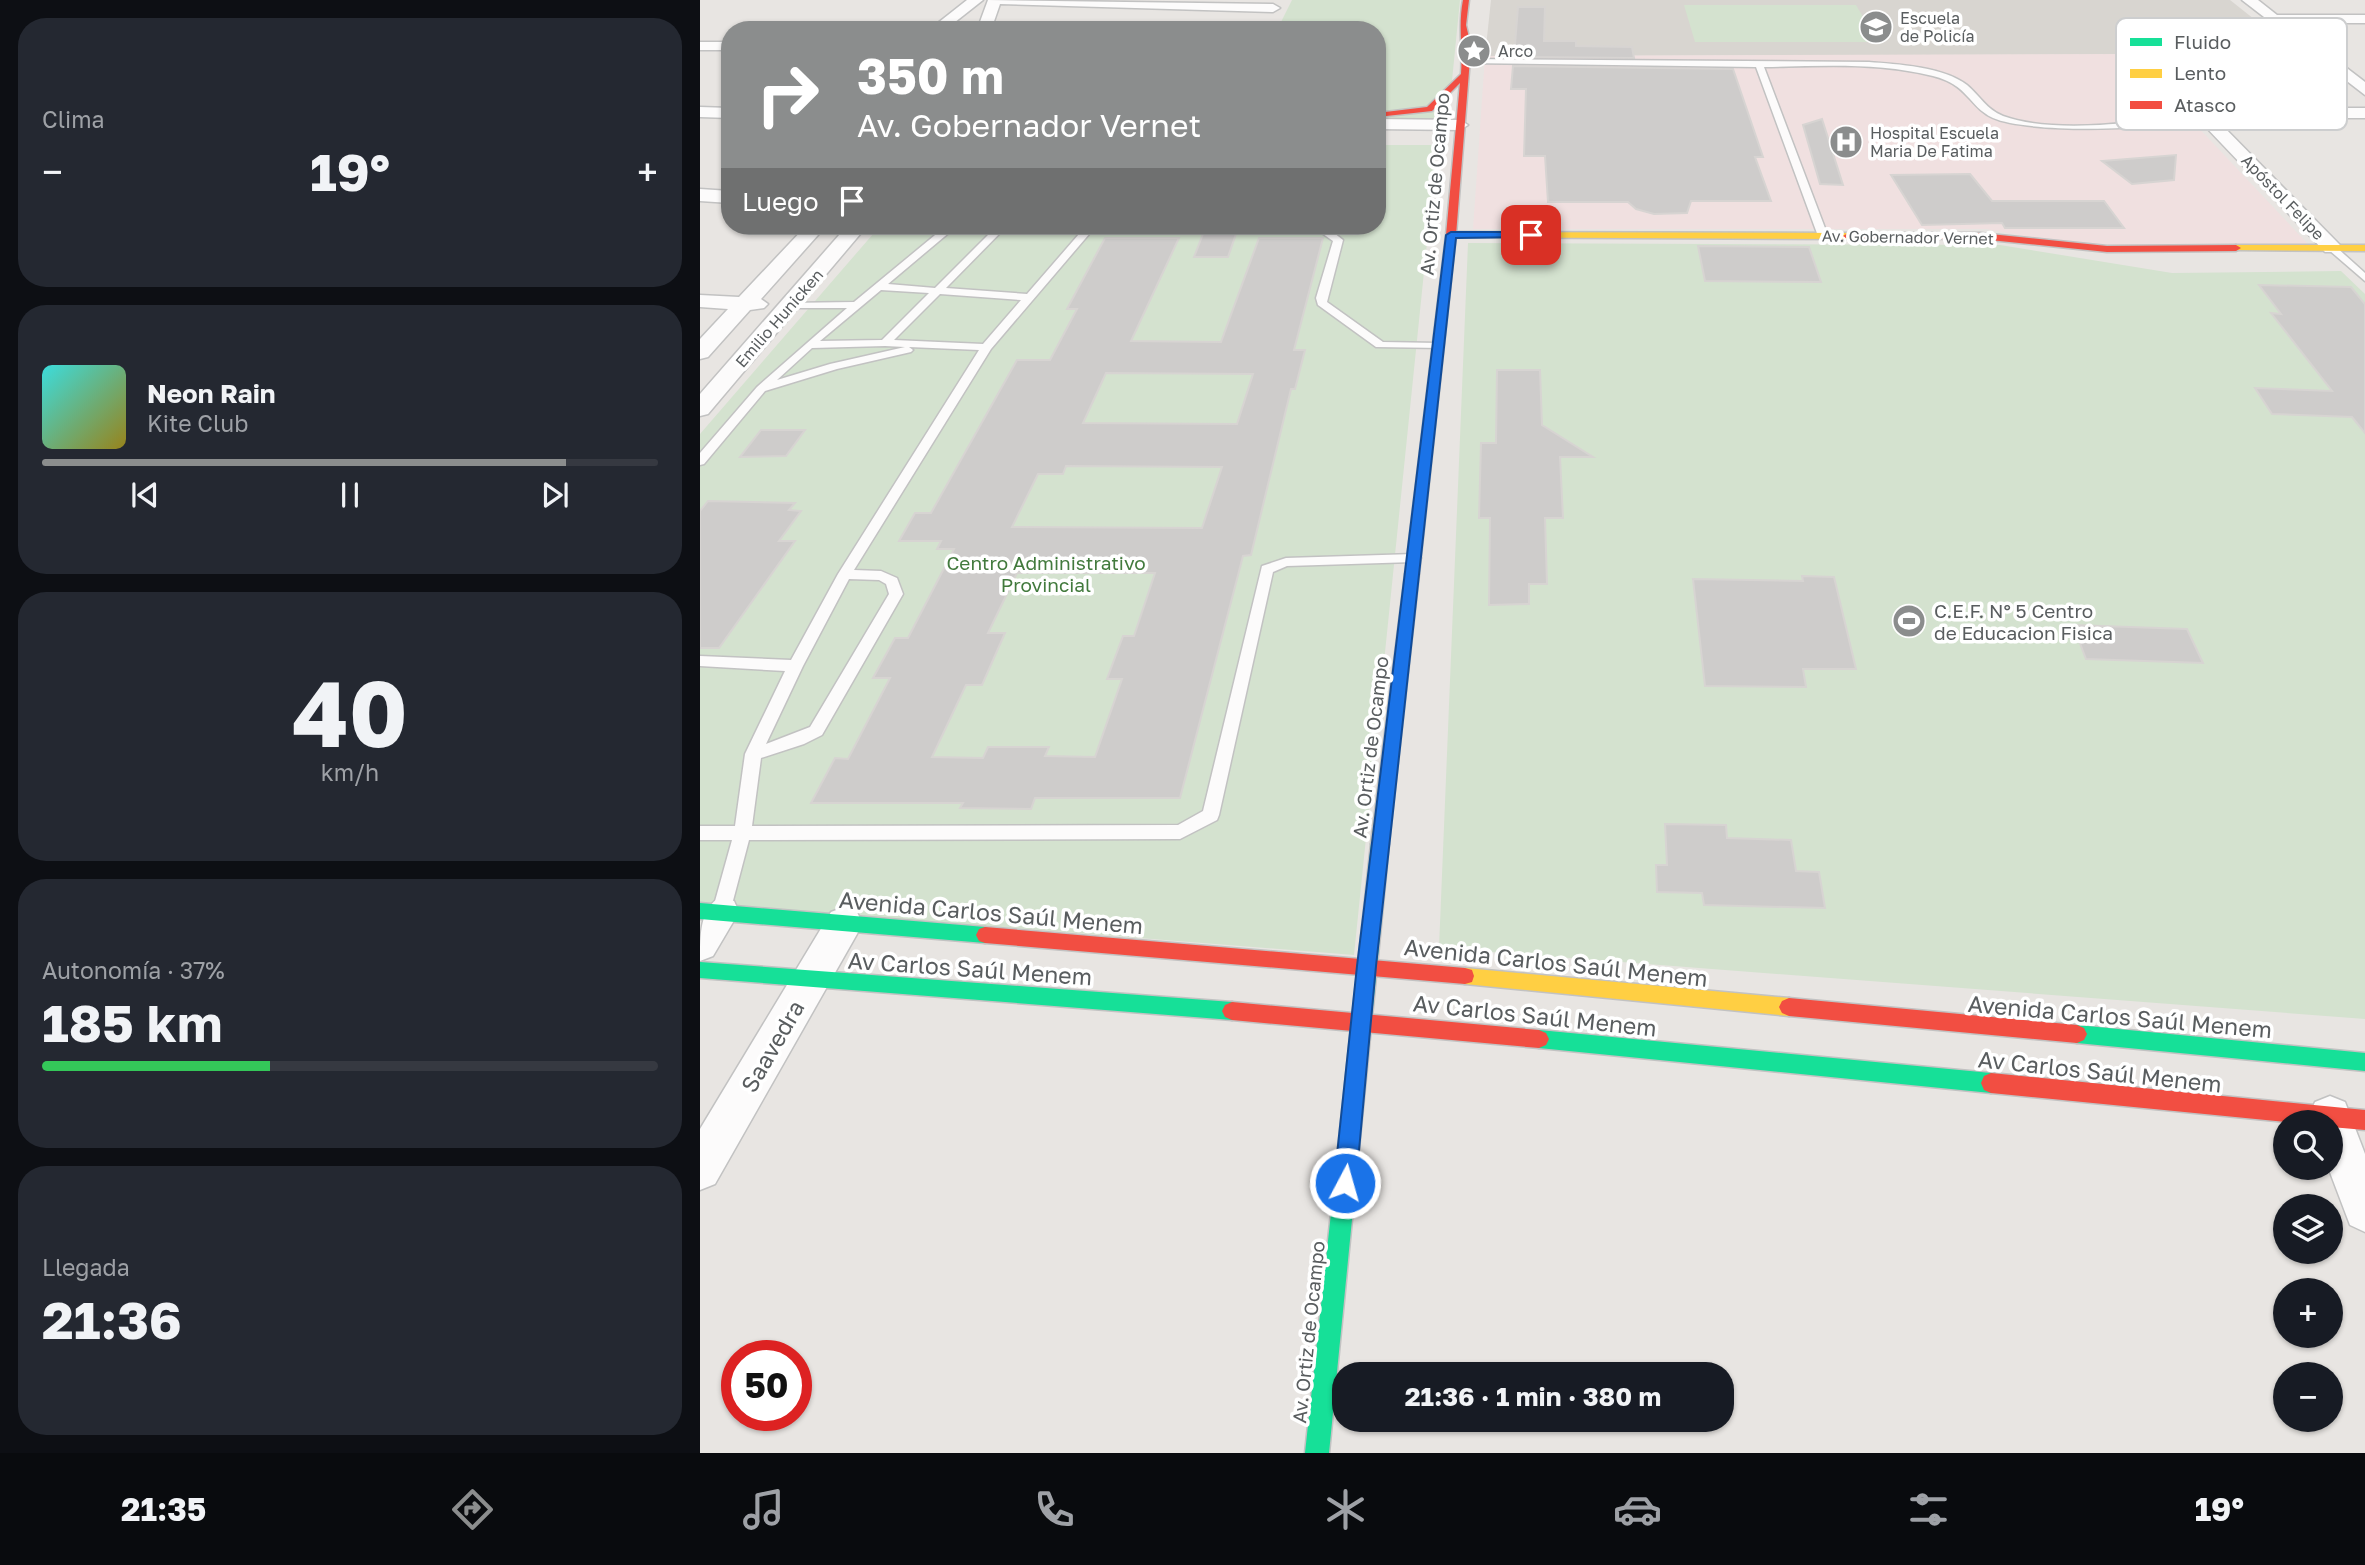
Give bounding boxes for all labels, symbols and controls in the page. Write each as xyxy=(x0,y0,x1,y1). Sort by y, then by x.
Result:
school or university icon: Escuela de Policía xyxy=(1857,8,1895,46)
place label: Escuela de Policía xyxy=(1900,8,1975,46)
legend xyxy=(2116,18,2347,130)
text: Fluido xyxy=(2174,30,2231,53)
place icon: Arco xyxy=(1455,32,1493,70)
place label: Arco xyxy=(1498,41,1533,61)
text: 350 m xyxy=(857,46,1004,105)
icon: right xyxy=(742,49,833,140)
text: Lento xyxy=(2174,61,2226,84)
street label: Av. Ortiz de Ocampo xyxy=(1415,92,1453,276)
text: Atasco xyxy=(2174,93,2236,116)
text: Clima xyxy=(42,105,105,133)
text: Av. Gobernador Vernet xyxy=(857,106,1201,144)
hospital icon: Hospital Escuela Maria De Fatima xyxy=(1827,123,1865,161)
place label: Hospital Escuela Maria De Fatima xyxy=(1870,123,1999,161)
text: 19° xyxy=(310,140,390,202)
text: − xyxy=(42,149,63,194)
text: + xyxy=(637,149,658,194)
street label: Apóstol Felipe xyxy=(2237,150,2329,244)
icon: arrive xyxy=(833,182,871,220)
text: Luego xyxy=(742,186,819,217)
pin xyxy=(1501,205,1561,265)
icon: arrive xyxy=(1512,216,1550,254)
street label: Av. Gobernador Vernet xyxy=(1822,225,1994,249)
street label: Emilio Hunicken xyxy=(731,265,827,371)
text: Neon Rain xyxy=(147,378,276,409)
text: Kite Club xyxy=(147,409,248,437)
icon: previous xyxy=(126,476,164,514)
icon: pause xyxy=(331,476,369,514)
icon: next xyxy=(536,476,574,514)
park label: Centro Administrativo Provincial xyxy=(946,551,1146,596)
place label: C.E.F. N° 5 Centro de Educacion Fisica xyxy=(1934,599,2113,644)
sports icon: C.E.F. N° 5 Centro de Educacion Fisica xyxy=(1890,602,1928,640)
street label: Av. Ortiz de Ocampo xyxy=(1347,655,1393,839)
text: 40 xyxy=(292,658,408,767)
text: km/h xyxy=(321,758,379,786)
street label: Avenida Carlos Saúl Menem xyxy=(838,885,1144,939)
street label: Avenida Carlos Saúl Menem xyxy=(1403,932,1709,992)
street label: Av Carlos Saúl Menem xyxy=(847,945,1093,991)
text: Autonomía · 37% xyxy=(42,956,225,984)
street label: Av Carlos Saúl Menem xyxy=(1412,988,1658,1042)
street label: Avenida Carlos Saúl Menem xyxy=(1967,989,2273,1043)
text: 185 km xyxy=(42,991,222,1053)
street label: Saavedra xyxy=(734,995,810,1097)
street label: Av Carlos Saúl Menem xyxy=(1977,1044,2223,1098)
map controls xyxy=(2273,1110,2343,1432)
button: search xyxy=(2273,1110,2343,1180)
position arrow xyxy=(1308,1146,1382,1220)
button: layers xyxy=(2273,1194,2343,1264)
street label: Av. Ortiz de Ocampo xyxy=(1287,1240,1329,1424)
text: Llegada xyxy=(42,1253,130,1281)
button: + xyxy=(2273,1278,2343,1348)
text: 21:36 xyxy=(42,1288,182,1350)
speed limit sign: 50 xyxy=(721,1340,812,1431)
button: − xyxy=(2273,1362,2343,1432)
text: 21:36 · 1 min · 380 m xyxy=(1405,1381,1661,1412)
icon: directions xyxy=(448,1485,497,1534)
icon: music xyxy=(739,1485,788,1534)
icon: phone xyxy=(1030,1485,1079,1534)
icon: climate xyxy=(1321,1485,1370,1534)
icon: car xyxy=(1613,1485,1662,1534)
icon: filters xyxy=(1904,1485,1953,1534)
text: 21:35 xyxy=(121,1490,206,1528)
text: 19° xyxy=(2195,1490,2244,1528)

